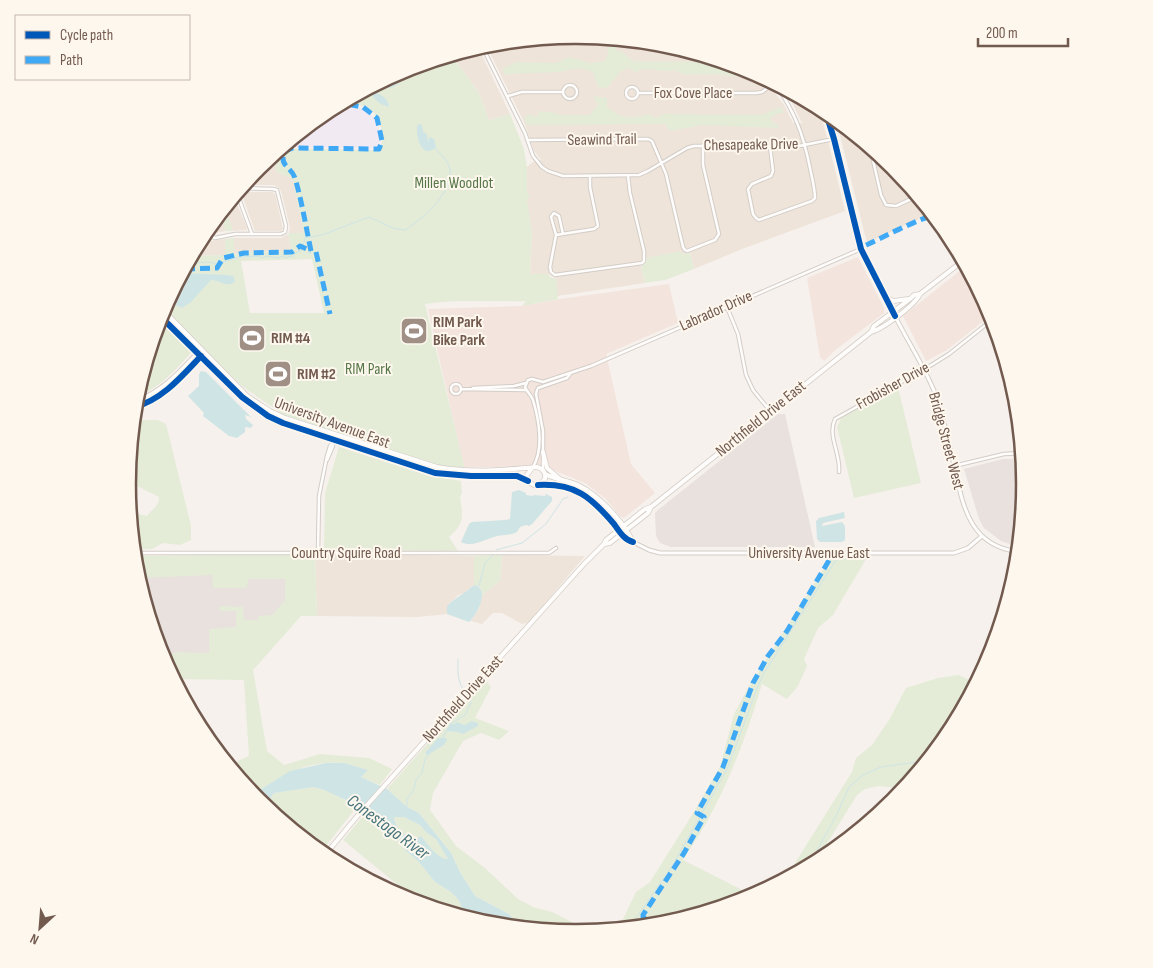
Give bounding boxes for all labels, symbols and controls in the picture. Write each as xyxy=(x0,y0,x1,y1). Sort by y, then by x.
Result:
legend xyxy=(15,15,190,80)
scale bar xyxy=(978,15,1068,47)
text: 200 m xyxy=(986,24,1018,43)
text: Cycle path xyxy=(60,26,113,45)
text: Path xyxy=(60,51,83,70)
street label: Fox Cove Place xyxy=(654,84,732,103)
street label: Seawind Trail xyxy=(567,130,637,150)
street label: Chesapeake Drive xyxy=(703,135,799,155)
park label: Millen Woodlot xyxy=(415,174,494,193)
street label: Labrador Drive xyxy=(677,287,755,335)
place label: RIM Park Bike Park xyxy=(433,313,485,350)
sports icon: RIM Park Bike Park xyxy=(399,316,429,346)
sports icon: RIM #4 xyxy=(237,323,267,353)
place label: RIM #4 xyxy=(271,329,311,348)
street label: Frobisher Drive xyxy=(853,358,933,414)
sports icon: RIM #2 xyxy=(263,359,293,389)
park label: RIM Park xyxy=(345,360,391,379)
place label: RIM #2 xyxy=(297,365,336,384)
street label: Northfield Drive East xyxy=(712,377,810,461)
street label: Bridge Street West xyxy=(924,390,968,492)
street label: University Avenue East xyxy=(272,393,393,453)
street label: Country Squire Road xyxy=(291,544,401,563)
street label: University Avenue East xyxy=(748,544,870,563)
street label: Northfield Drive East xyxy=(419,651,507,746)
water label: Conestogo River xyxy=(343,790,434,864)
north arrow xyxy=(15,903,65,953)
text: N xyxy=(27,930,42,949)

